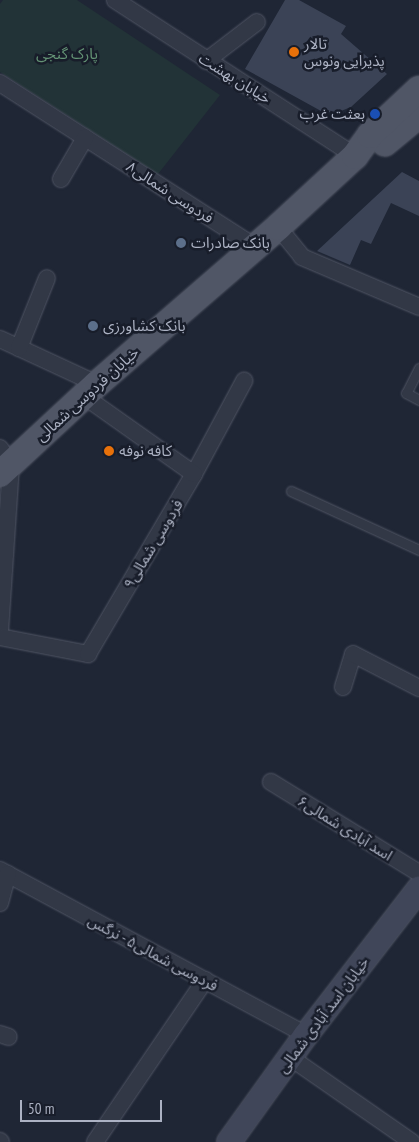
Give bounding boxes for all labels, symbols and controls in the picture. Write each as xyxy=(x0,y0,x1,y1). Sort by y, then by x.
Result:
place label: تالار پذیرایی ونوس xyxy=(304,34,385,69)
park label: پارک گنجی xyxy=(36,45,98,63)
marker: تالار پذیرایی ونوس xyxy=(288,46,300,58)
street label: خیابان بهشت xyxy=(196,49,274,107)
place label: بعثت غرب xyxy=(300,105,365,123)
marker: بعثت غرب xyxy=(369,108,381,120)
street label: فردوسی شمالی۸ xyxy=(123,157,217,227)
place label: بانک صادرات xyxy=(191,234,270,252)
marker: بانک صادرات xyxy=(175,237,187,249)
place label: بانک کشاورزی xyxy=(103,317,186,335)
marker: بانک کشاورزی xyxy=(87,320,99,332)
street label: خیابان فردوسی شمالی xyxy=(32,343,142,445)
place label: کافه نوفه xyxy=(119,442,172,460)
marker: کافه نوفه xyxy=(103,445,115,457)
street label: فردوسی شمالی۹ xyxy=(119,496,187,592)
street label: اسد آبادی شمالی۶ xyxy=(294,792,396,864)
street label: فردوسی شمالی۵ - نرگس xyxy=(84,911,222,995)
street label: خیابان اسد آبادی شمالی xyxy=(274,953,372,1077)
scale bar xyxy=(22,1090,165,1122)
text: 50 m xyxy=(28,1099,54,1118)

